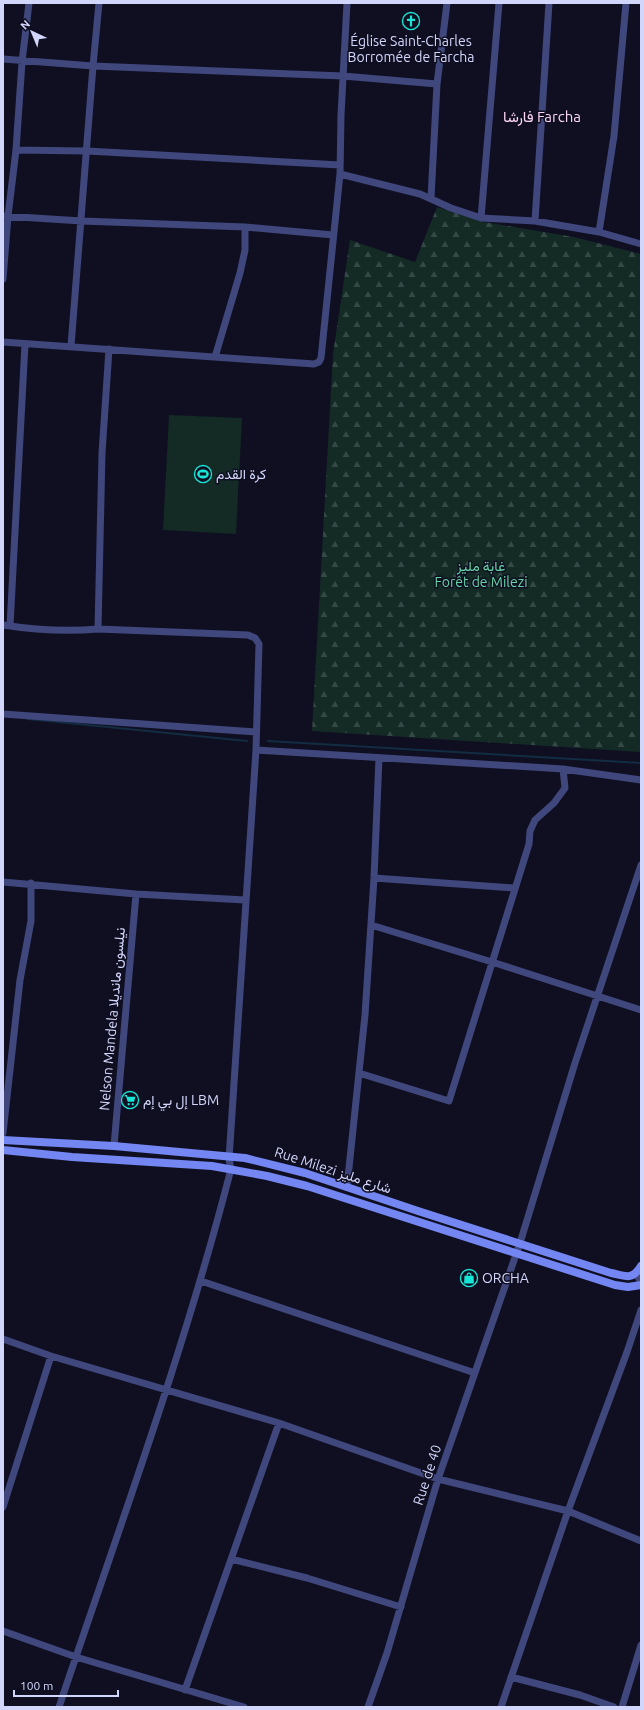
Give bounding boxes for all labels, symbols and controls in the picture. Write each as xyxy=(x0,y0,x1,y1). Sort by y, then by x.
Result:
church icon: Église Saint-Charles Borromée de Farcha xyxy=(401,11,421,31)
north arrow xyxy=(12,12,52,52)
text: N xyxy=(18,18,32,32)
place label: Église Saint-Charles Borromée de Farcha xyxy=(348,32,474,65)
district label: فارشا Farcha xyxy=(503,108,581,126)
sports icon: كرة القدم xyxy=(193,464,213,484)
place label: كرة القدم xyxy=(216,466,266,483)
park label: غابة مليز Forêt de Milezi xyxy=(434,558,528,590)
street label: Nelson Mandela نيلسون مانديلا xyxy=(96,927,129,1111)
supermarket icon: إل بي إم LBM xyxy=(120,1090,140,1110)
place label: إل بي إم LBM xyxy=(143,1092,219,1112)
street label: Rue Milezi شارع مليز xyxy=(272,1144,393,1199)
shop icon: ORCHA xyxy=(459,1268,479,1288)
place label: ORCHA xyxy=(482,1270,529,1286)
street label: Rue de 40 xyxy=(410,1443,444,1507)
scale bar xyxy=(14,1672,118,1698)
text: 100 m xyxy=(20,1679,53,1692)

